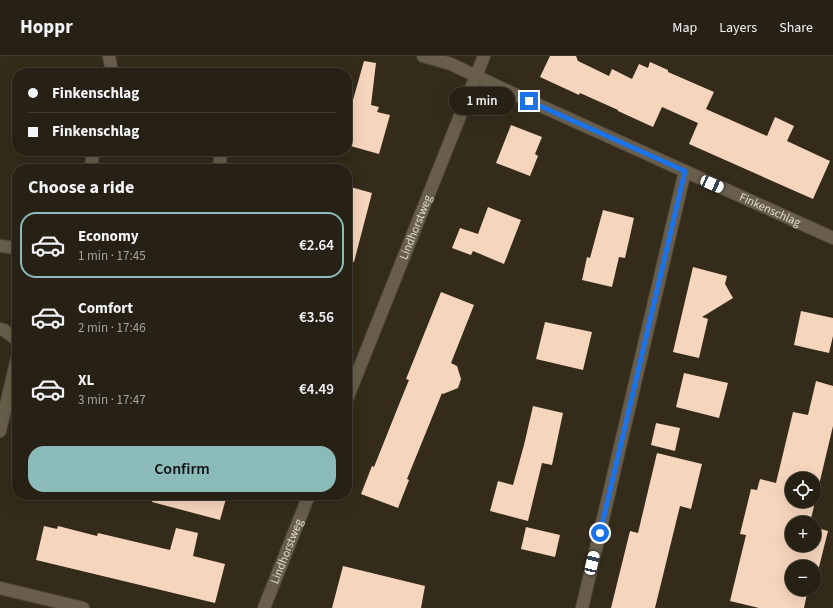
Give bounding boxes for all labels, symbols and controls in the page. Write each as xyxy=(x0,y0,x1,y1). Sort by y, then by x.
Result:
text: Hoppr xyxy=(20,14,73,41)
text: Map xyxy=(672,18,697,38)
text: Layers xyxy=(719,18,757,38)
text: Share xyxy=(779,18,813,38)
text: Finkenschlag xyxy=(52,83,139,104)
callout: 1 min xyxy=(449,87,515,115)
text: 1 min xyxy=(467,92,497,110)
route end xyxy=(520,92,538,110)
text: Finkenschlag xyxy=(52,121,139,142)
car xyxy=(699,174,725,194)
text: Choose a ride xyxy=(28,175,134,200)
street label: Finkenschlag xyxy=(736,189,804,231)
street label: Lindhorstweg xyxy=(395,192,437,262)
text: Economy xyxy=(78,226,139,247)
icon: car xyxy=(30,227,66,263)
text: €2.64 xyxy=(299,235,334,256)
text: 1 min · 17:45 xyxy=(78,247,146,265)
text: Comfort xyxy=(78,298,133,319)
icon: car xyxy=(30,299,66,335)
text: €3.56 xyxy=(299,307,334,328)
text: 2 min · 17:46 xyxy=(78,319,146,337)
text: XL xyxy=(78,370,94,391)
icon: car xyxy=(30,371,66,407)
text: €4.49 xyxy=(299,379,334,400)
text: 3 min · 17:47 xyxy=(78,391,146,409)
button: Confirm xyxy=(28,446,336,492)
map controls xyxy=(785,472,821,596)
button: locate xyxy=(785,472,821,508)
button: + xyxy=(785,516,821,552)
street label: Lindhorstweg xyxy=(266,517,308,587)
route start xyxy=(591,524,609,542)
car xyxy=(583,550,601,576)
button: − xyxy=(785,560,821,596)

